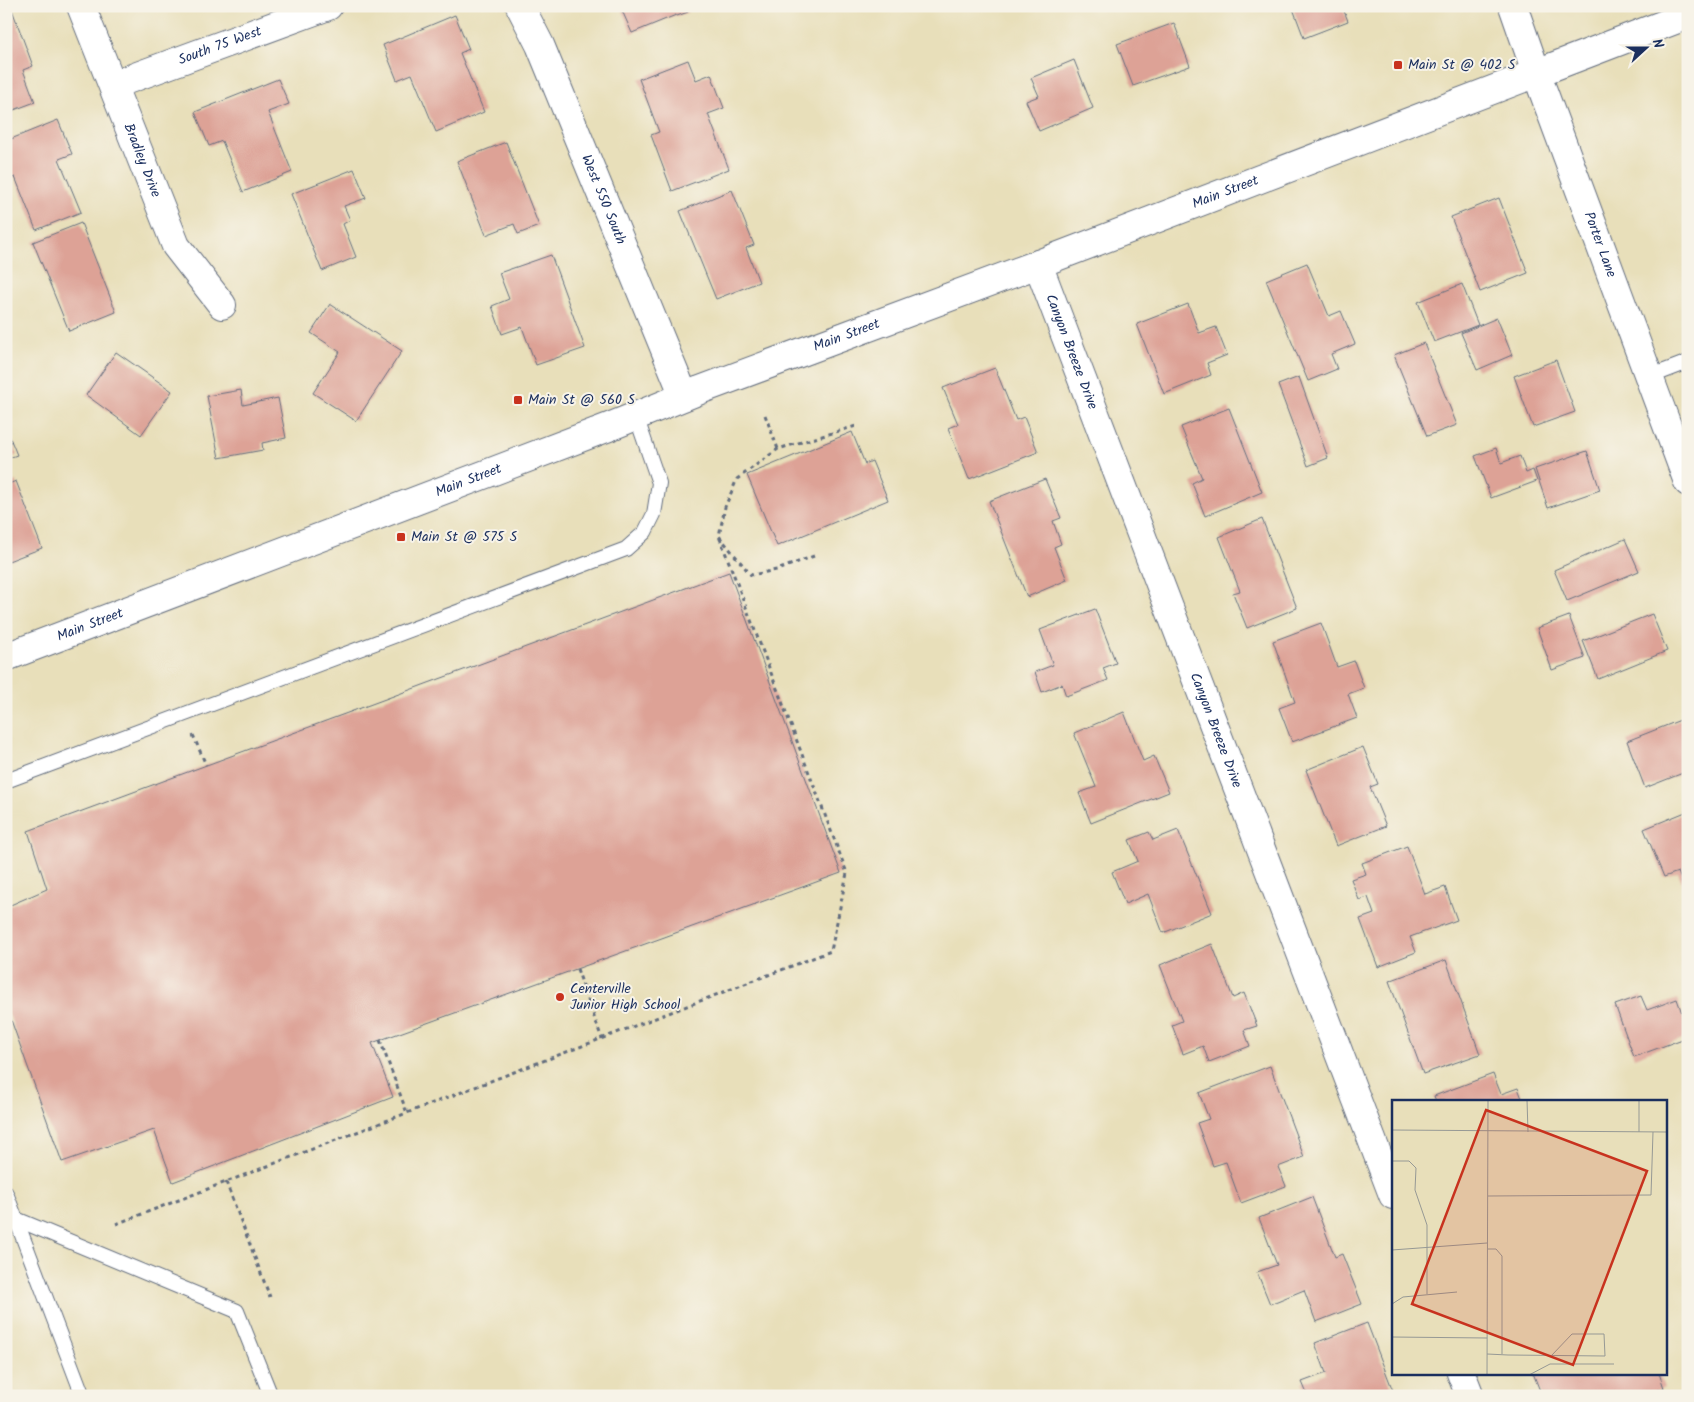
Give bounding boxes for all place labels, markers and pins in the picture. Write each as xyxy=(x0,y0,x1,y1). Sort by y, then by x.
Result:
place label: Main St @ 402 S xyxy=(1408,54,1516,76)
marker: Main St @ 402 S xyxy=(1392,59,1404,71)
place label: Main St @ 560 S xyxy=(528,389,636,411)
marker: Main St @ 560 S xyxy=(512,394,524,406)
place label: Main St @ 575 S xyxy=(411,526,518,548)
marker: Main St @ 575 S xyxy=(395,531,407,543)
place label: Centerville Junior High School xyxy=(570,978,681,1016)
marker: Centerville Junior High School xyxy=(554,991,566,1003)

